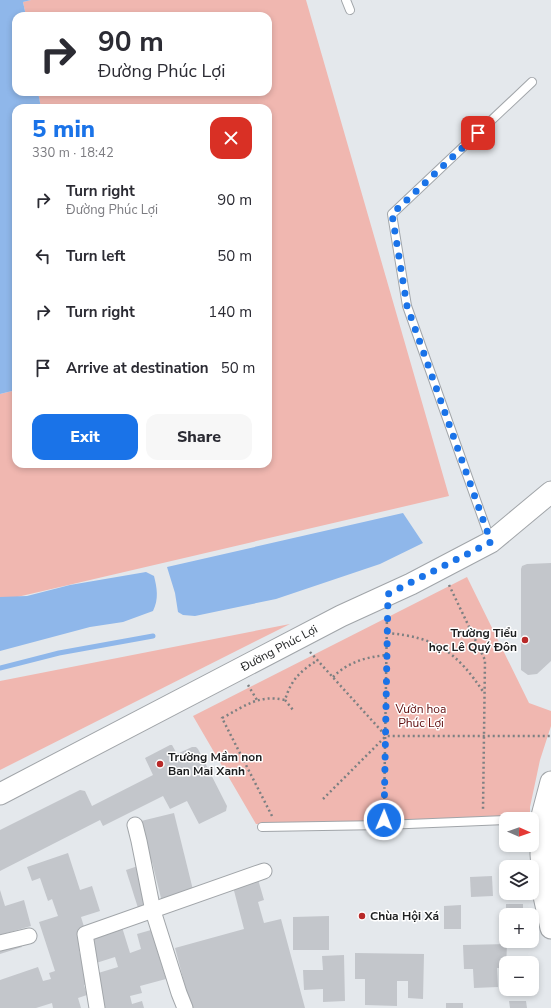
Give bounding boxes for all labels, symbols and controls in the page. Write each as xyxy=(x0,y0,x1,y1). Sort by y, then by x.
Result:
text: 90 m xyxy=(98,23,164,61)
icon: right xyxy=(32,28,84,80)
text: Đường Phúc Lợi xyxy=(98,59,225,83)
text: 5 min xyxy=(32,113,95,145)
pin xyxy=(461,116,495,150)
button: close xyxy=(210,117,252,159)
icon: arrive xyxy=(467,122,489,144)
text: 330 m · 18:42 xyxy=(32,144,114,162)
text: Turn right xyxy=(66,181,135,201)
icon: right xyxy=(32,189,54,211)
text: 90 m xyxy=(217,190,252,210)
text: Đường Phúc Lợi xyxy=(66,201,158,219)
icon: left xyxy=(32,245,54,267)
text: Turn left xyxy=(66,246,125,266)
text: 50 m xyxy=(217,246,252,266)
icon: right xyxy=(32,301,54,323)
text: Turn right xyxy=(66,302,135,322)
text: 140 m xyxy=(208,302,252,322)
icon: arrive xyxy=(32,357,54,379)
text: Arrive at destination xyxy=(66,358,209,378)
text: 50 m xyxy=(221,358,255,378)
button: Exit xyxy=(32,414,138,460)
button: Share xyxy=(146,414,252,460)
street label: Đường Phúc Lợi xyxy=(237,621,320,675)
place label: Trường Tiểu học Lê Quý Đôn xyxy=(429,625,517,655)
marker: Trường Tiểu học Lê Quý Đôn xyxy=(520,635,530,645)
park label: Vườn hoa Phúc Lợi xyxy=(395,701,446,731)
place label: Trường Mầm non Ban Mai Xanh xyxy=(168,749,262,779)
marker: Trường Mầm non Ban Mai Xanh xyxy=(155,759,165,769)
position arrow xyxy=(363,799,405,841)
north arrow xyxy=(499,812,539,852)
map controls xyxy=(499,812,539,996)
button: layers xyxy=(499,860,539,900)
place label: Chùa Hội Xá xyxy=(370,908,439,924)
button: + xyxy=(499,908,539,948)
marker: Chùa Hội Xá xyxy=(357,911,367,921)
button: − xyxy=(499,956,539,996)

